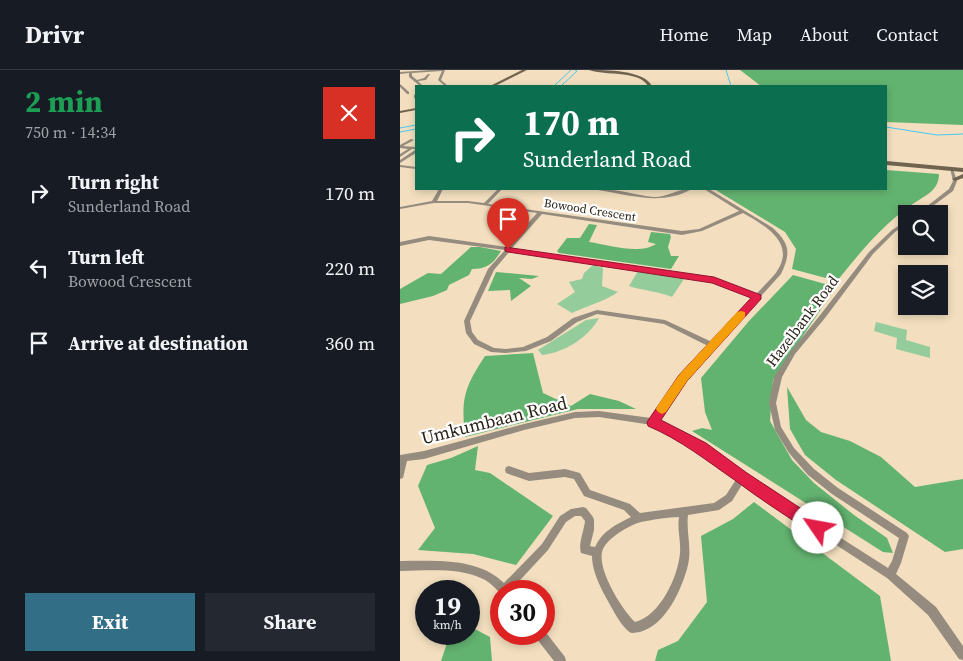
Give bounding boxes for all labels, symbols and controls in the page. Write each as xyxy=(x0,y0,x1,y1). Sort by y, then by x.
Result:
text: Drivr xyxy=(25,18,84,51)
text: Home xyxy=(660,22,709,47)
text: Map xyxy=(737,22,772,47)
text: About xyxy=(800,22,848,47)
text: Contact xyxy=(876,22,938,47)
text: 2 min xyxy=(25,81,103,122)
button: close xyxy=(323,87,375,139)
text: 170 m xyxy=(523,99,619,147)
icon: right xyxy=(440,105,505,170)
text: 750 m · 14:34 xyxy=(25,121,116,143)
text: Sunderland Road xyxy=(523,144,691,174)
text: Turn right xyxy=(68,169,159,195)
icon: right xyxy=(25,179,53,207)
text: 170 m xyxy=(325,180,375,206)
text: Sunderland Road xyxy=(68,195,190,217)
street label: Bowood Crescent xyxy=(543,195,637,225)
pin xyxy=(487,198,529,249)
icon: arrive xyxy=(494,205,522,233)
map controls xyxy=(898,205,948,315)
button: search xyxy=(898,205,948,255)
text: Turn left xyxy=(68,244,144,270)
icon: left xyxy=(25,254,53,282)
text: 220 m xyxy=(325,255,375,281)
button: layers xyxy=(898,265,948,315)
text: Bowood Crescent xyxy=(68,270,192,292)
street label: Hazelbank Road xyxy=(761,271,843,371)
icon: arrive xyxy=(25,329,53,357)
text: Arrive at destination xyxy=(68,330,248,356)
text: 360 m xyxy=(325,330,375,356)
street label: Umkumbaan Road xyxy=(418,390,570,450)
position arrow xyxy=(791,501,843,553)
speed limit sign: 30 xyxy=(490,580,555,645)
text: 19 xyxy=(434,589,461,623)
button: Exit xyxy=(25,593,195,651)
button: Share xyxy=(205,593,375,651)
text: km/h xyxy=(433,617,462,633)

